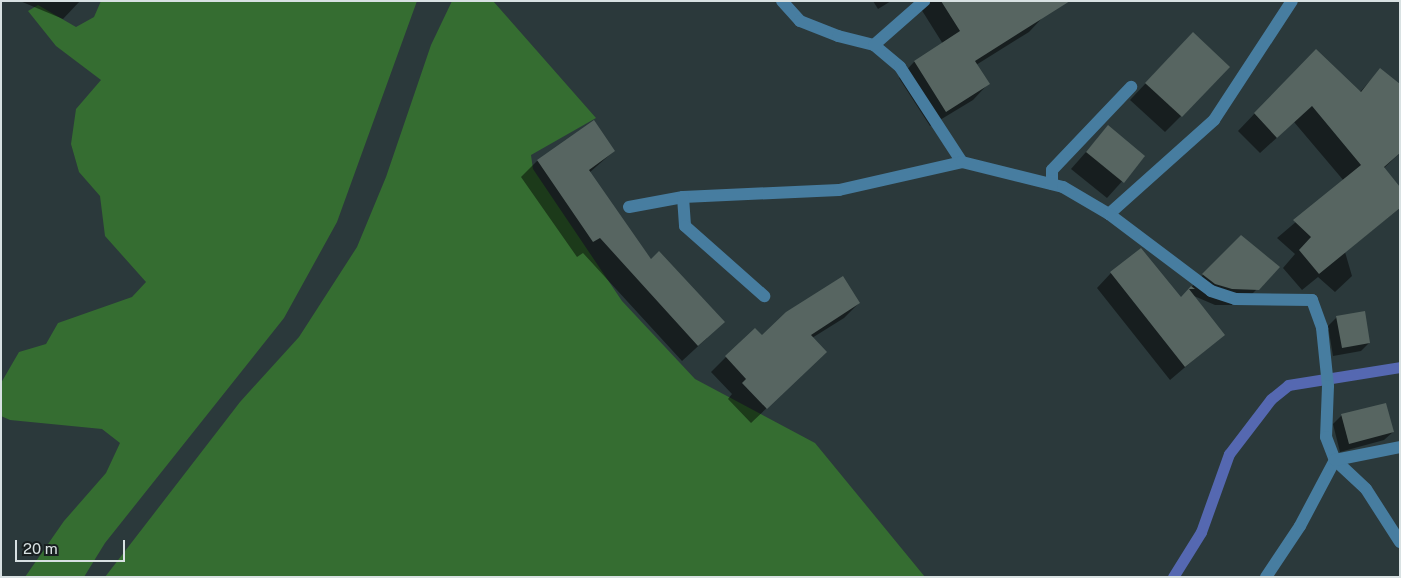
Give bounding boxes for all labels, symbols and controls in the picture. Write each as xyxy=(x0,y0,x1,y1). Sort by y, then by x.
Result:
scale bar xyxy=(18,530,128,562)
text: 20 m xyxy=(23,540,58,557)

